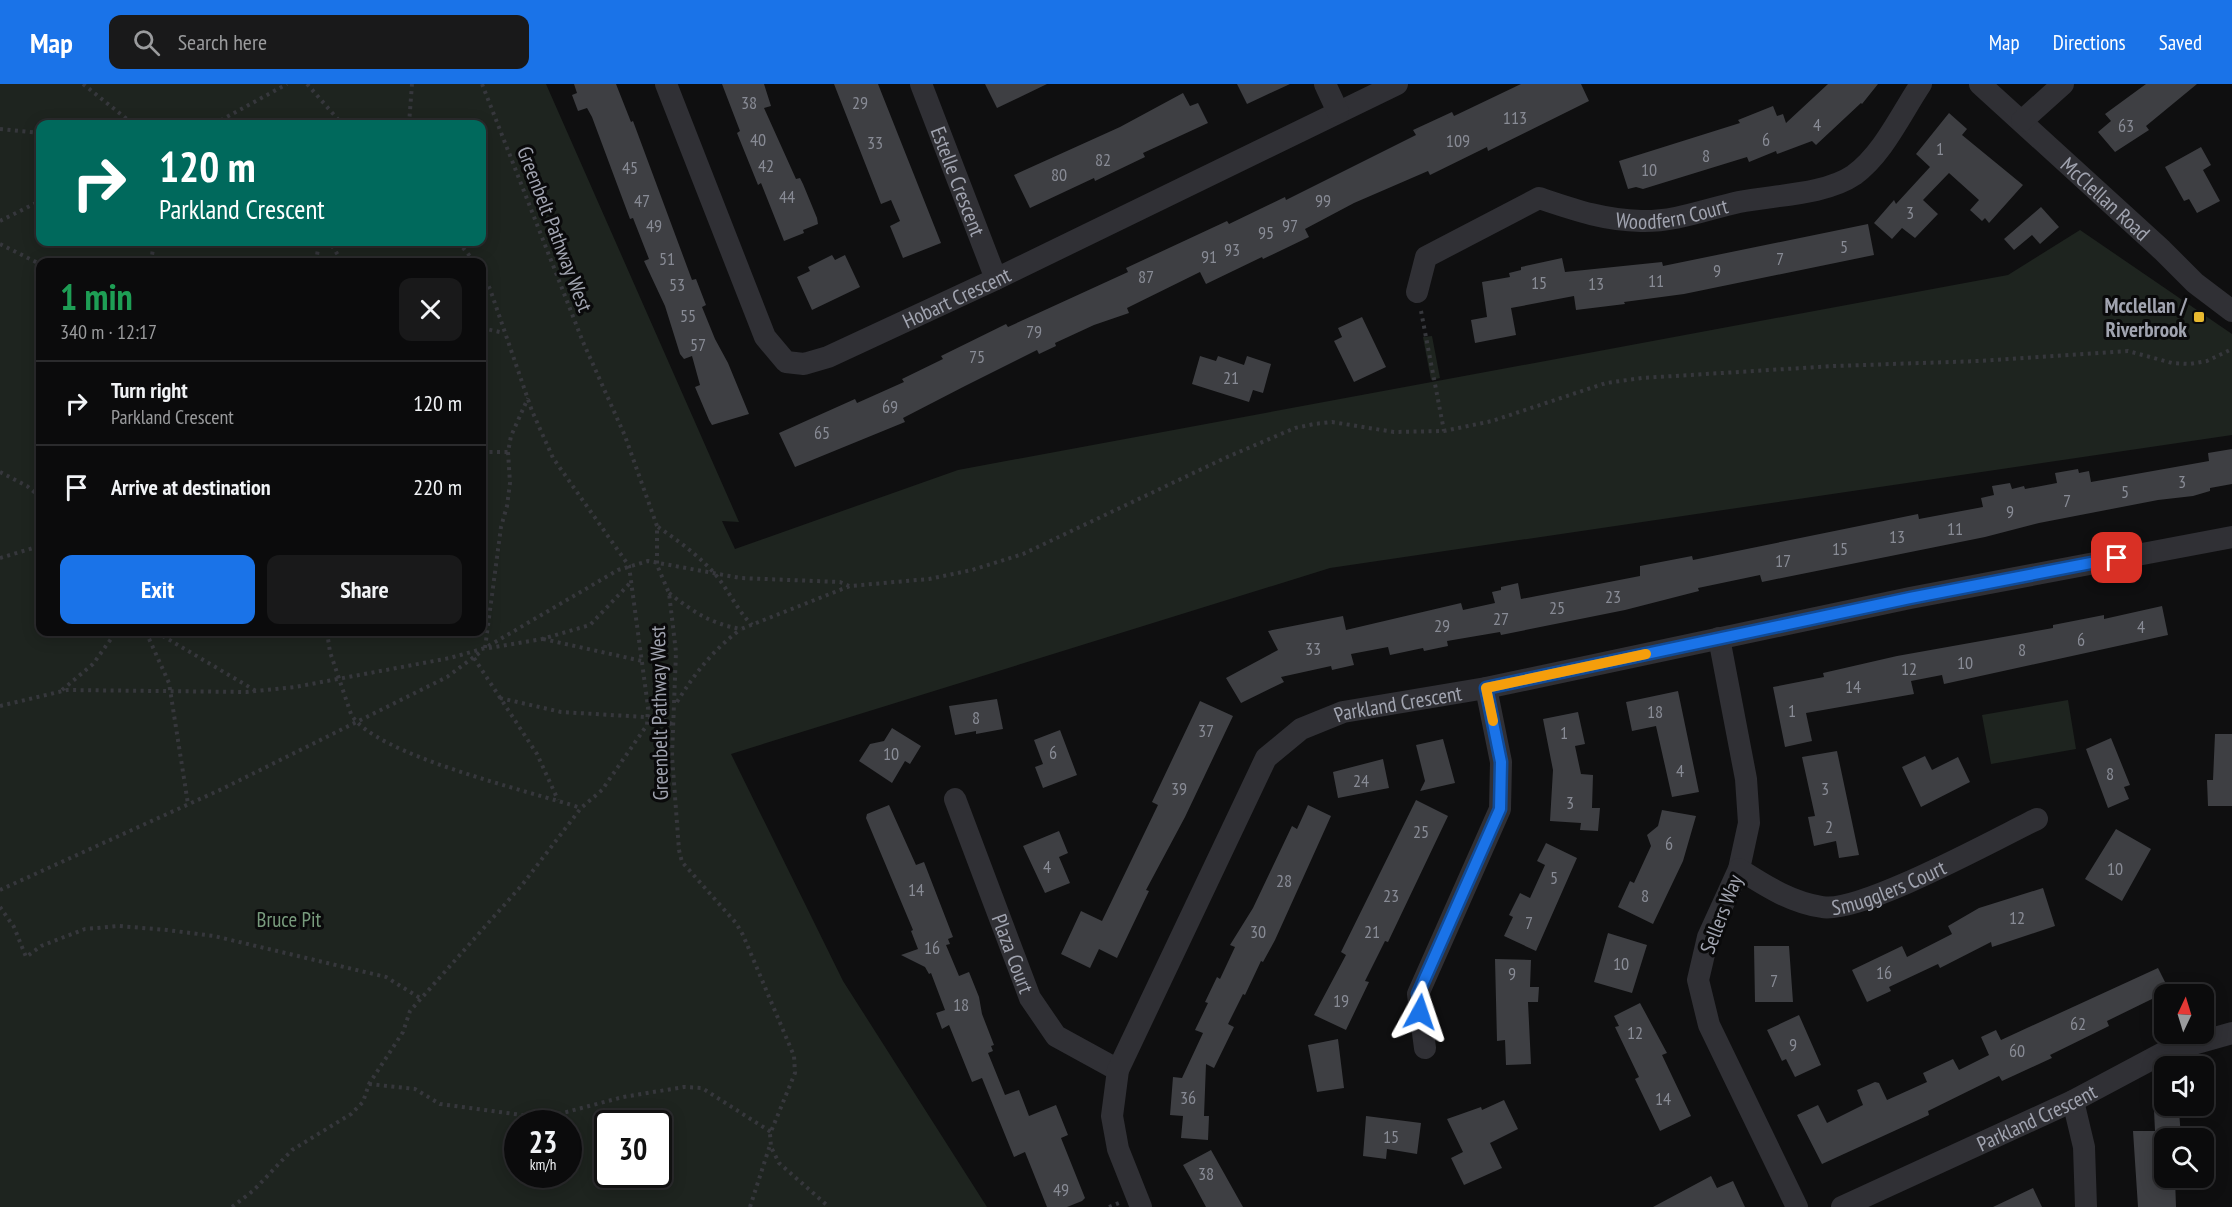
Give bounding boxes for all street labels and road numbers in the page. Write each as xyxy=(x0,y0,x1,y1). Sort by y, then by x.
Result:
street label: Estelle Crescent xyxy=(925,122,992,240)
street label: Greenbelt Pathway West xyxy=(511,143,599,316)
street label: McClellan Road xyxy=(2055,151,2156,246)
street label: Woodfern Court xyxy=(1614,192,1731,235)
street label: Hobart Crescent xyxy=(898,260,1015,334)
street label: Greenbelt Pathway West xyxy=(644,625,674,801)
street label: Parkland Crescent xyxy=(1330,679,1464,728)
street label: Smugglers Court xyxy=(1830,853,1950,921)
street label: Sellers Way xyxy=(1694,870,1748,957)
street label: Plaza Court xyxy=(986,910,1040,997)
street label: Parkland Crescent xyxy=(1972,1078,2101,1157)

